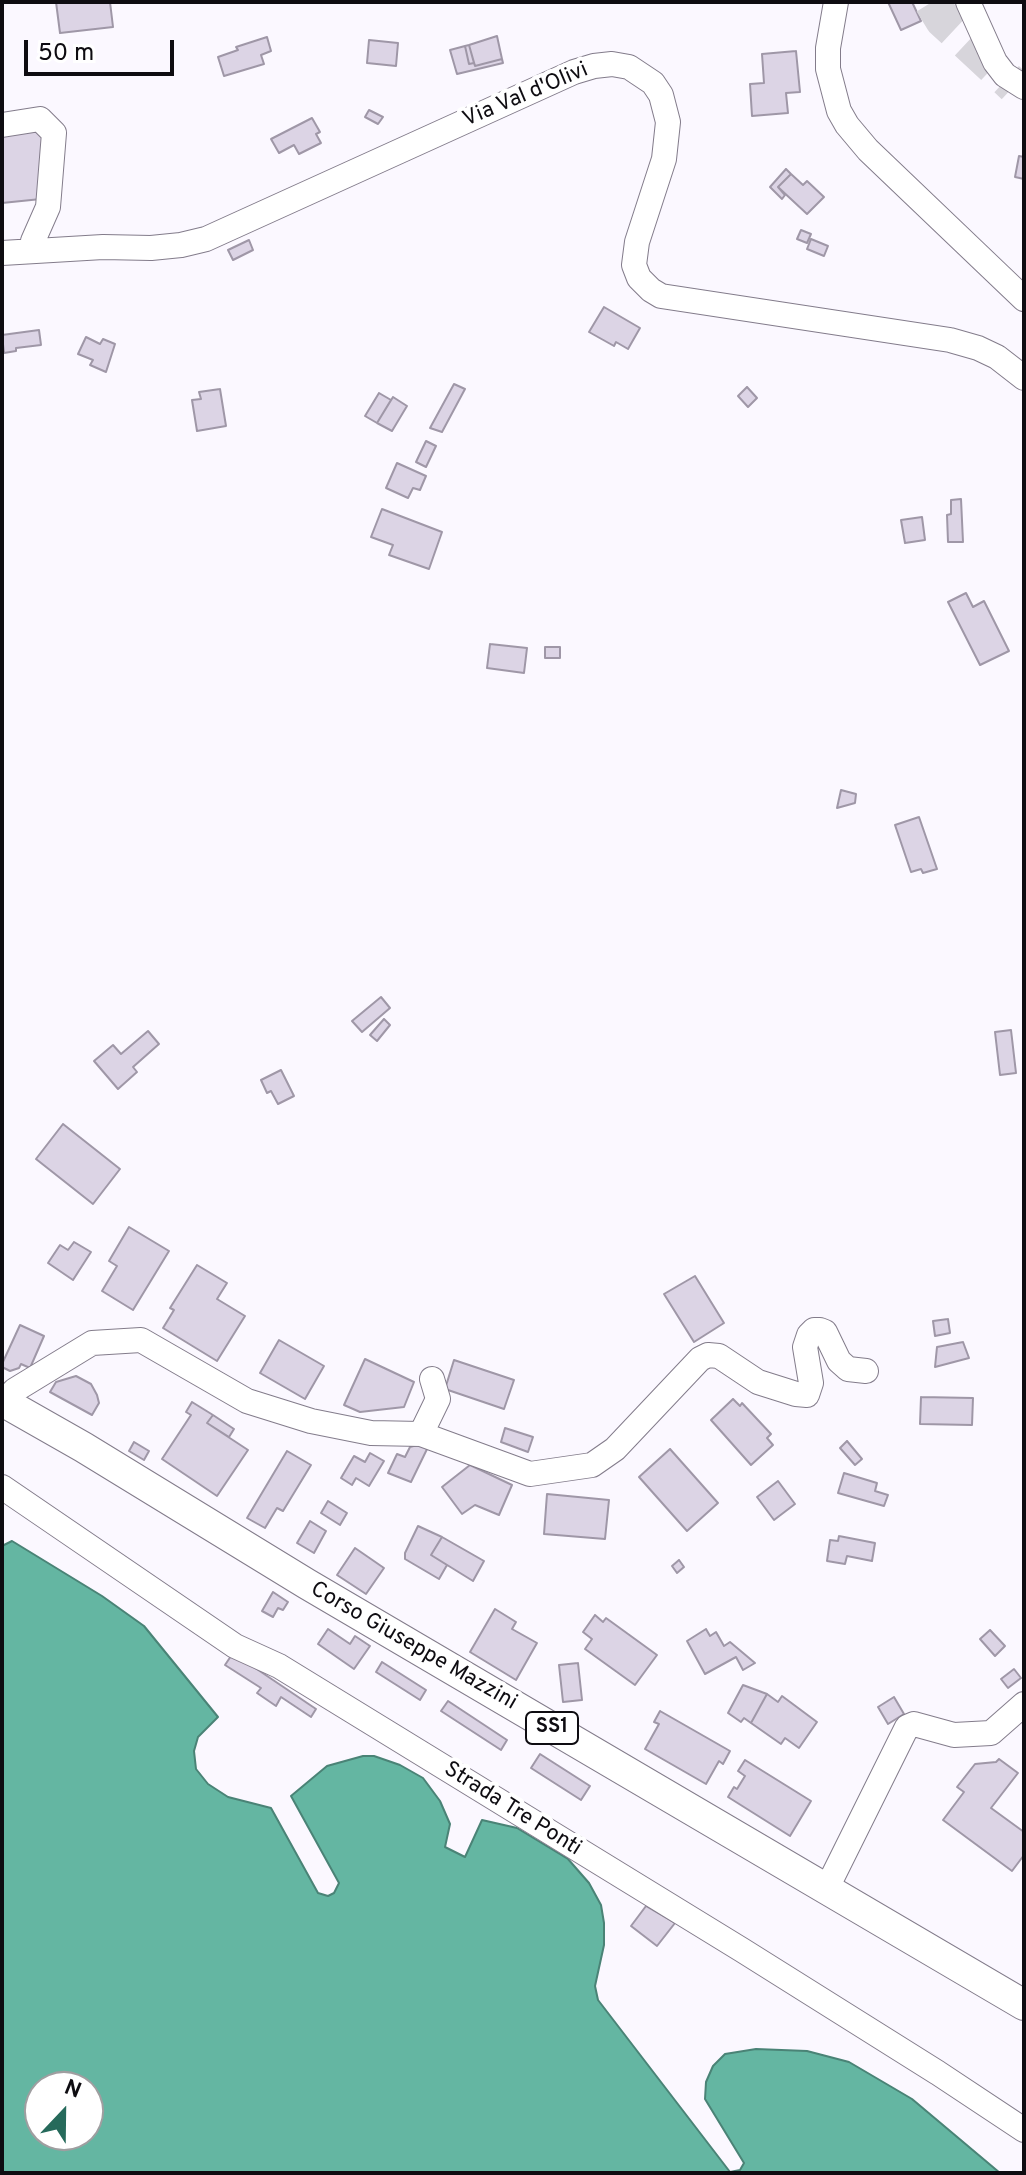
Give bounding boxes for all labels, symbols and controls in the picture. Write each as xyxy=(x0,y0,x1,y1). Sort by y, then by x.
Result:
scale bar xyxy=(28,24,178,74)
text: 50 m xyxy=(38,39,94,69)
street label: Via Val d'Olivi xyxy=(459,58,593,134)
street label: Corso Giuseppe Mazzini xyxy=(305,1577,521,1717)
road number: SS1 xyxy=(526,1712,578,1744)
street label: Strada Tre Ponti xyxy=(438,1757,586,1863)
north arrow xyxy=(24,2071,104,2151)
text: N xyxy=(60,2075,85,2106)

